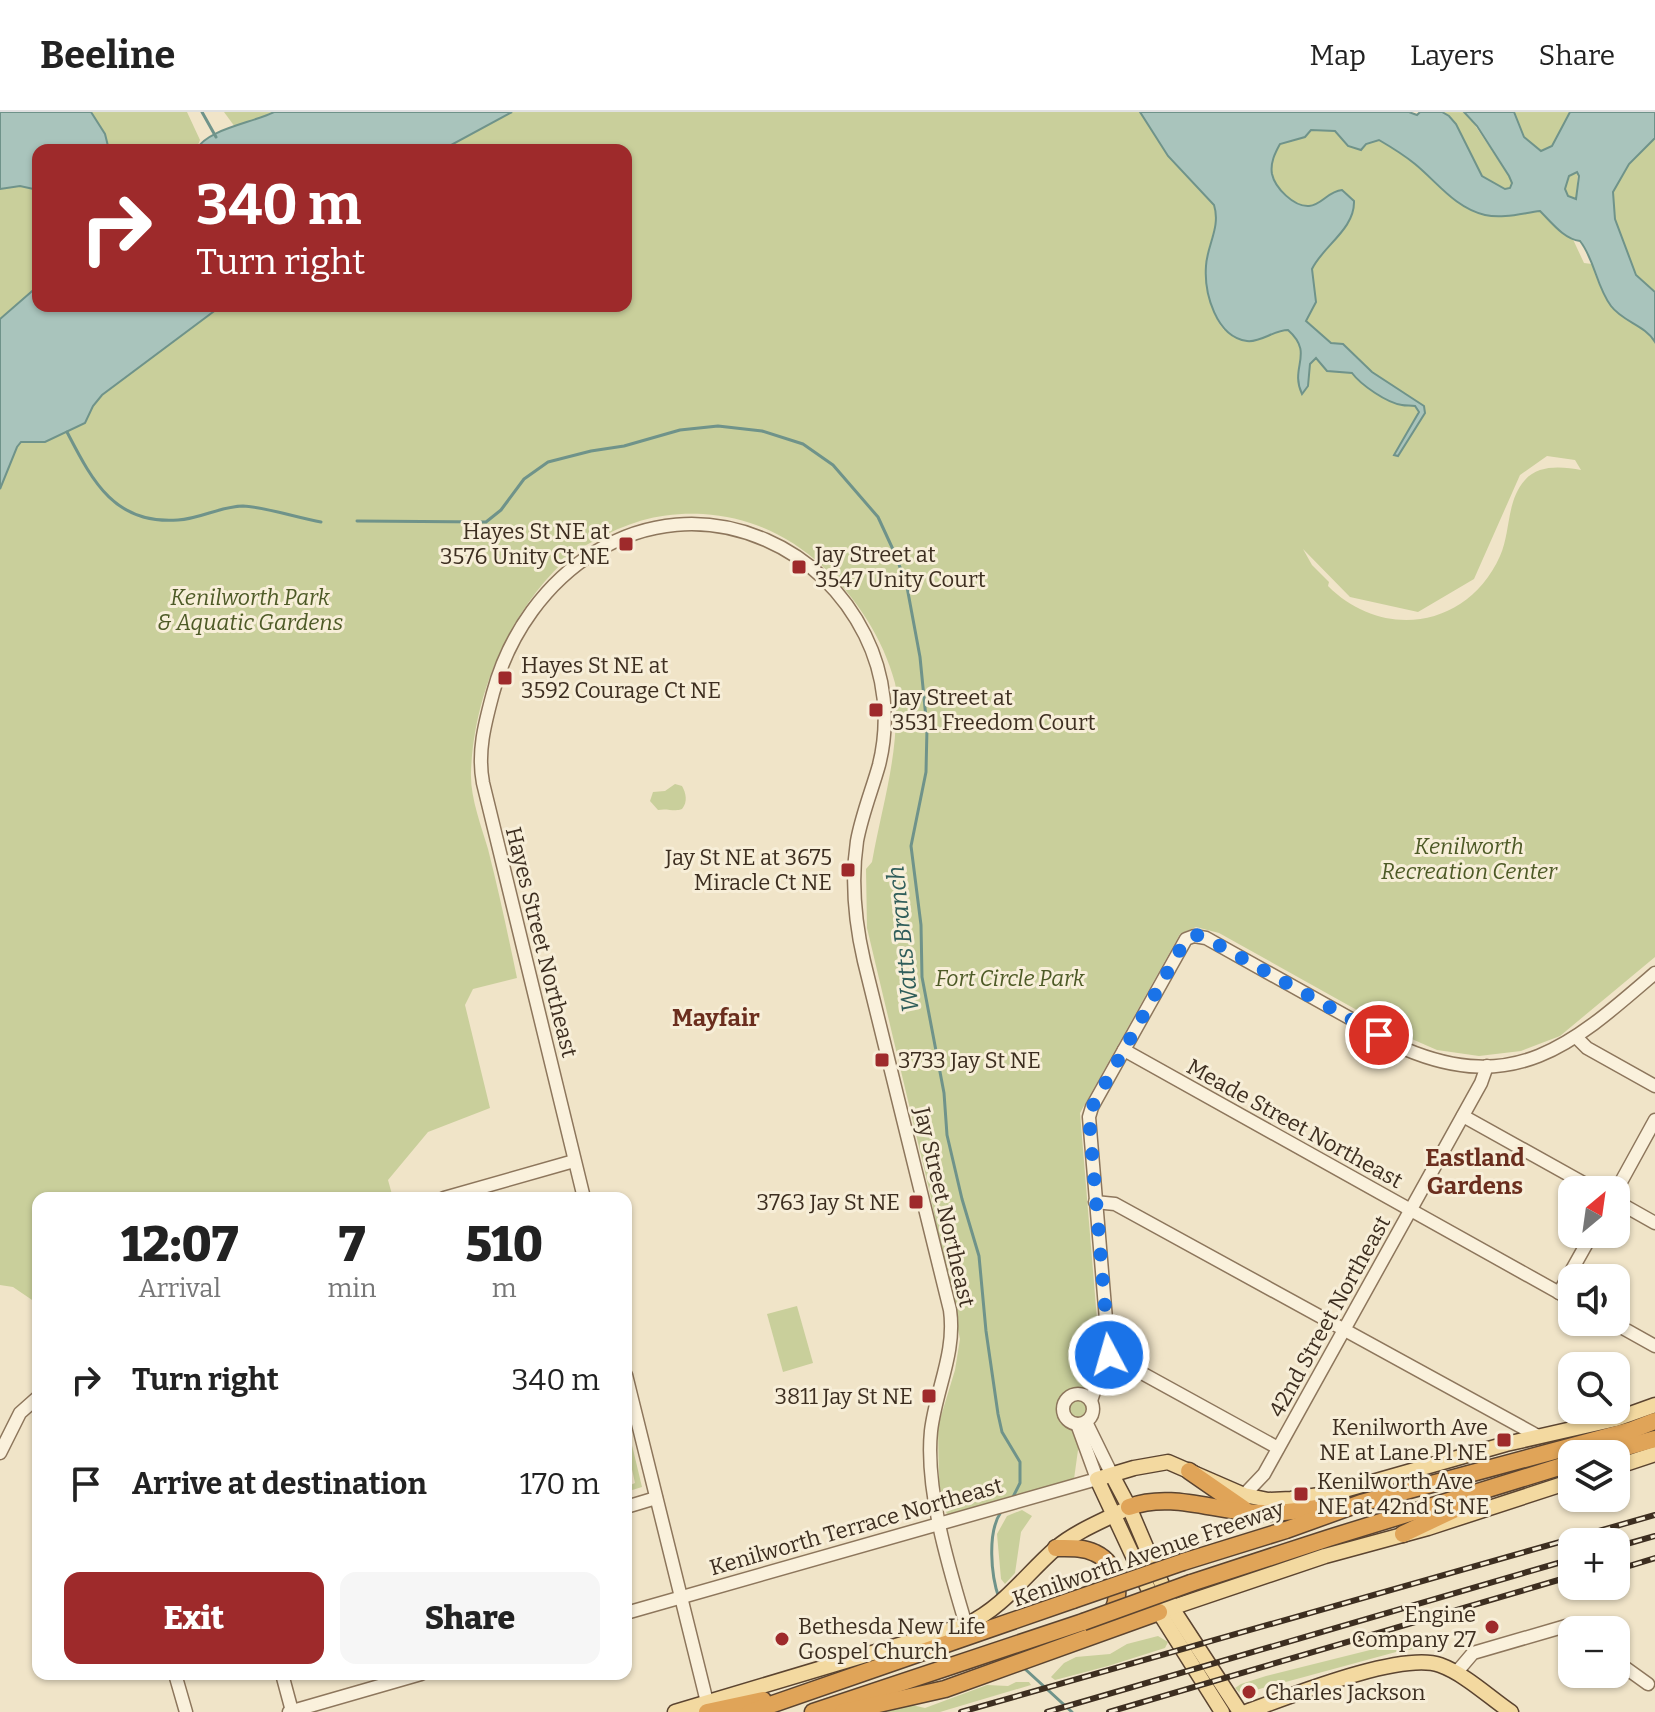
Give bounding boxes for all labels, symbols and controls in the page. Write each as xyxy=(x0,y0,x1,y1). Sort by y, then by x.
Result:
text: Beeline xyxy=(40,32,175,78)
text: Map xyxy=(1309,39,1366,72)
text: Layers xyxy=(1410,39,1494,72)
text: Share xyxy=(1538,39,1615,72)
text: 340 m xyxy=(196,172,361,239)
icon: right xyxy=(64,176,168,280)
text: Turn right xyxy=(196,240,365,284)
place label: Hayes St NE at 3576 Unity Ct NE xyxy=(440,518,610,570)
marker: Hayes St NE at 3576 Unity Ct NE xyxy=(617,535,635,553)
place label: Jay Street at 3547 Unity Court xyxy=(814,541,986,593)
marker: Jay Street at 3547 Unity Court xyxy=(790,558,808,576)
park label: Kenilworth Park & Aquatic Gardens xyxy=(157,584,343,636)
place label: Hayes St NE at 3592 Courage Ct NE xyxy=(521,652,721,704)
marker: Hayes St NE at 3592 Courage Ct NE xyxy=(496,669,514,687)
place label: Jay Street at 3531 Freedom Court xyxy=(891,684,1096,736)
marker: Jay Street at 3531 Freedom Court xyxy=(867,701,885,719)
street label: Hayes Street Northeast xyxy=(500,824,583,1060)
park label: Kenilworth Recreation Center xyxy=(1381,833,1558,885)
place label: Jay St NE at 3675 Miracle Ct NE xyxy=(664,844,832,896)
marker: Jay St NE at 3675 Miracle Ct NE xyxy=(839,861,857,879)
water label: Watts Branch xyxy=(881,864,925,1014)
park label: Fort Circle Park xyxy=(935,965,1086,992)
pin xyxy=(1345,1001,1413,1069)
district label: Mayfair xyxy=(672,1004,760,1032)
icon: arrive xyxy=(1357,1013,1401,1057)
place label: 3733 Jay St NE xyxy=(898,1047,1041,1074)
marker: 3733 Jay St NE xyxy=(873,1051,891,1069)
street label: Meade Street Northeast xyxy=(1182,1053,1407,1194)
street label: Jay Street Northeast xyxy=(908,1104,981,1310)
district label: Eastland Gardens xyxy=(1425,1144,1525,1200)
north arrow xyxy=(1558,1176,1630,1248)
map controls xyxy=(1558,1176,1630,1688)
place label: 3763 Jay St NE xyxy=(757,1189,900,1216)
marker: 3763 Jay St NE xyxy=(907,1193,925,1211)
street label: 42nd Street Northeast xyxy=(1263,1211,1396,1422)
text: 12:07 xyxy=(121,1216,238,1274)
text: 7 xyxy=(339,1216,365,1274)
text: 510 xyxy=(465,1216,543,1274)
button: sound xyxy=(1558,1264,1630,1336)
text: Arrival xyxy=(139,1273,221,1304)
text: min xyxy=(327,1273,376,1304)
text: m xyxy=(492,1273,517,1304)
position arrow xyxy=(1067,1313,1151,1397)
button: search xyxy=(1558,1352,1630,1424)
icon: right xyxy=(64,1358,108,1402)
text: Turn right xyxy=(132,1362,279,1398)
text: 340 m xyxy=(512,1362,600,1398)
place label: 3811 Jay St NE xyxy=(774,1383,913,1410)
marker: 3811 Jay St NE xyxy=(920,1387,938,1405)
place label: Kenilworth Ave NE at Lane Pl NE xyxy=(1319,1414,1488,1466)
marker: Kenilworth Ave NE at Lane Pl NE xyxy=(1495,1431,1513,1449)
button: layers xyxy=(1558,1440,1630,1512)
icon: arrive xyxy=(64,1462,108,1506)
text: Arrive at destination xyxy=(132,1466,427,1502)
text: 170 m xyxy=(520,1466,600,1502)
place label: Kenilworth Ave NE at 42nd St NE xyxy=(1317,1468,1489,1520)
street label: Kenilworth Terrace Northeast xyxy=(707,1472,1006,1581)
marker: Kenilworth Ave NE at 42nd St NE xyxy=(1292,1485,1310,1503)
street label: Kenilworth Avenue Freeway xyxy=(1009,1494,1288,1613)
button: + xyxy=(1558,1528,1630,1600)
button: Exit xyxy=(64,1572,324,1664)
button: Share xyxy=(340,1572,600,1664)
place label: Engine Company 27 xyxy=(1352,1601,1476,1653)
place label: Bethesda New Life Gospel Church xyxy=(798,1613,986,1665)
button: − xyxy=(1558,1616,1630,1688)
marker: Engine Company 27 xyxy=(1483,1618,1501,1636)
marker: Bethesda New Life Gospel Church xyxy=(773,1630,791,1648)
place label: Charles Jackson xyxy=(1265,1679,1426,1706)
marker: Charles Jackson xyxy=(1240,1683,1258,1701)

